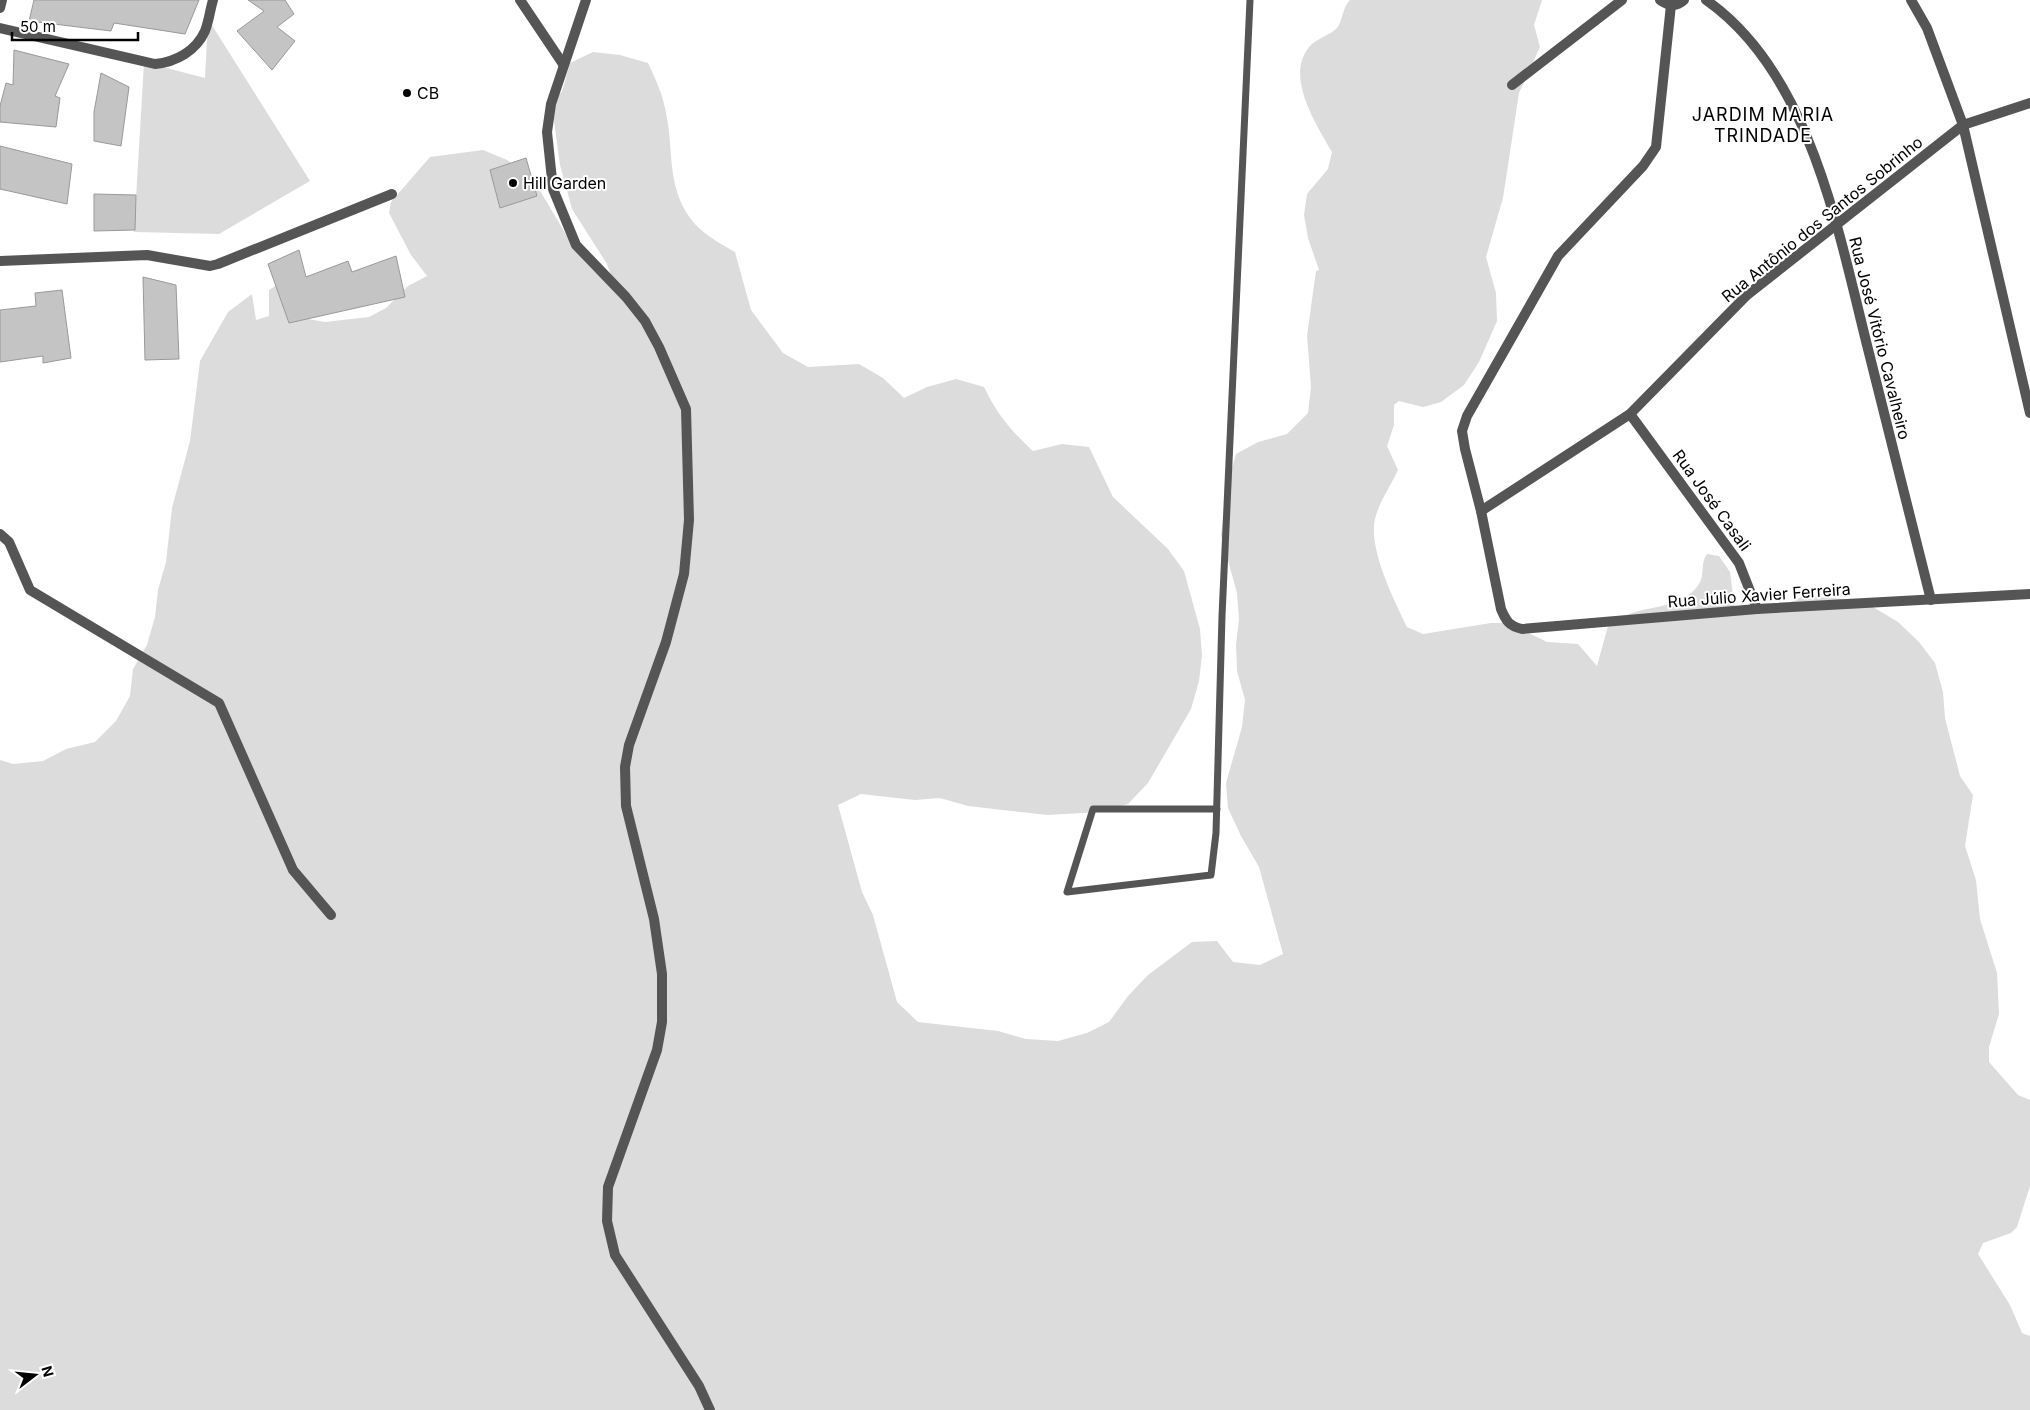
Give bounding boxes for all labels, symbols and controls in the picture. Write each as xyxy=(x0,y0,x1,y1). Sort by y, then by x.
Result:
scale bar xyxy=(12,10,139,42)
text: 50 m xyxy=(20,17,56,36)
place label: CB xyxy=(417,83,439,103)
marker: CB xyxy=(401,87,413,99)
district label: JARDIM MARIA TRINDADE xyxy=(1692,104,1834,146)
street label: Rua Antônio dos Santos Sobrinho xyxy=(1717,132,1927,306)
place label: Hill Garden xyxy=(523,173,606,193)
marker: Hill Garden xyxy=(507,177,519,189)
street label: Rua José Vitório Cavalheiro xyxy=(1845,235,1915,441)
street label: Rua José Casali xyxy=(1669,446,1755,554)
street label: Rua Júlio Xavier Ferreira xyxy=(1667,579,1851,611)
north arrow xyxy=(10,1350,60,1400)
text: N xyxy=(38,1364,58,1379)

